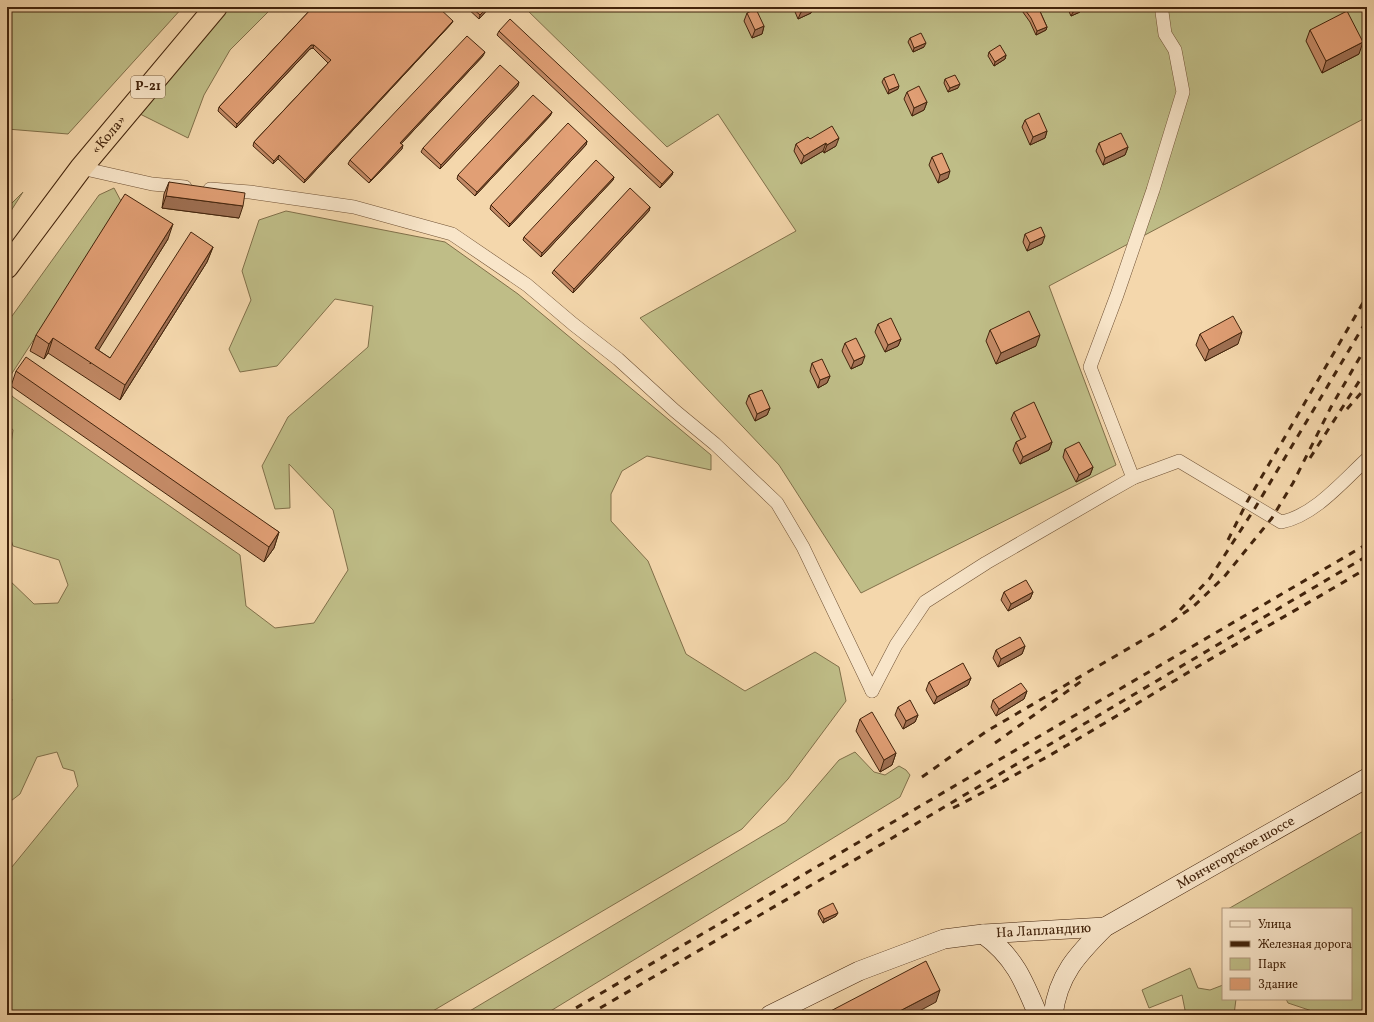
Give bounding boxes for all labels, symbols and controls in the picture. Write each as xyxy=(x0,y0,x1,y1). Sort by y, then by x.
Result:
road number: Р-21 xyxy=(131,76,165,98)
street label: «Кола» xyxy=(87,111,131,158)
street label: Мончегорское шоссе xyxy=(1173,811,1299,894)
legend xyxy=(1222,908,1352,1000)
text: Улица xyxy=(1258,917,1291,933)
street label: На Лапландию xyxy=(995,918,1092,943)
text: Железная дорога xyxy=(1258,937,1352,953)
text: Парк xyxy=(1258,957,1286,973)
text: Здание xyxy=(1258,977,1298,993)

